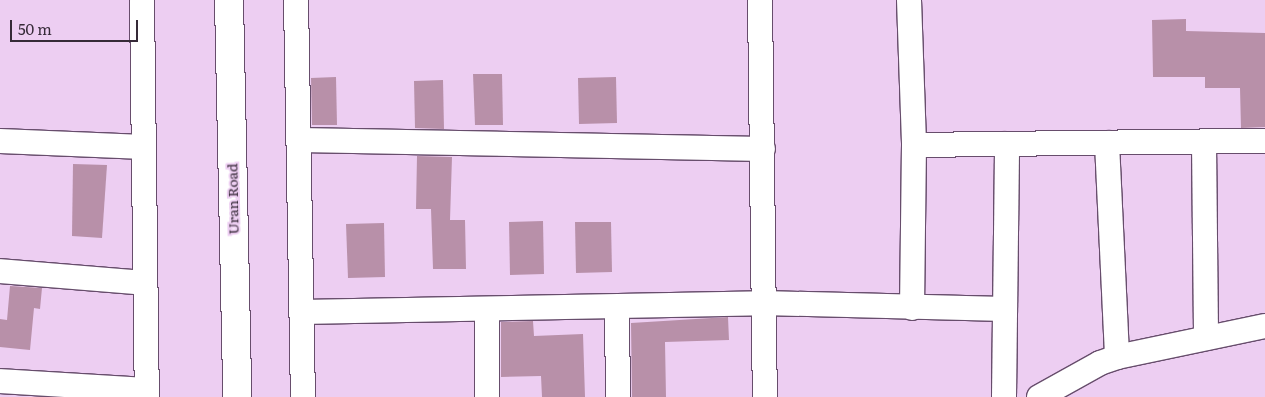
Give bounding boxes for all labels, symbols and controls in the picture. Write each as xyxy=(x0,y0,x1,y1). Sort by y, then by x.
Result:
scale bar xyxy=(12,10,140,42)
text: 50 m xyxy=(18,17,52,40)
street label: Uran Road xyxy=(223,163,241,235)

